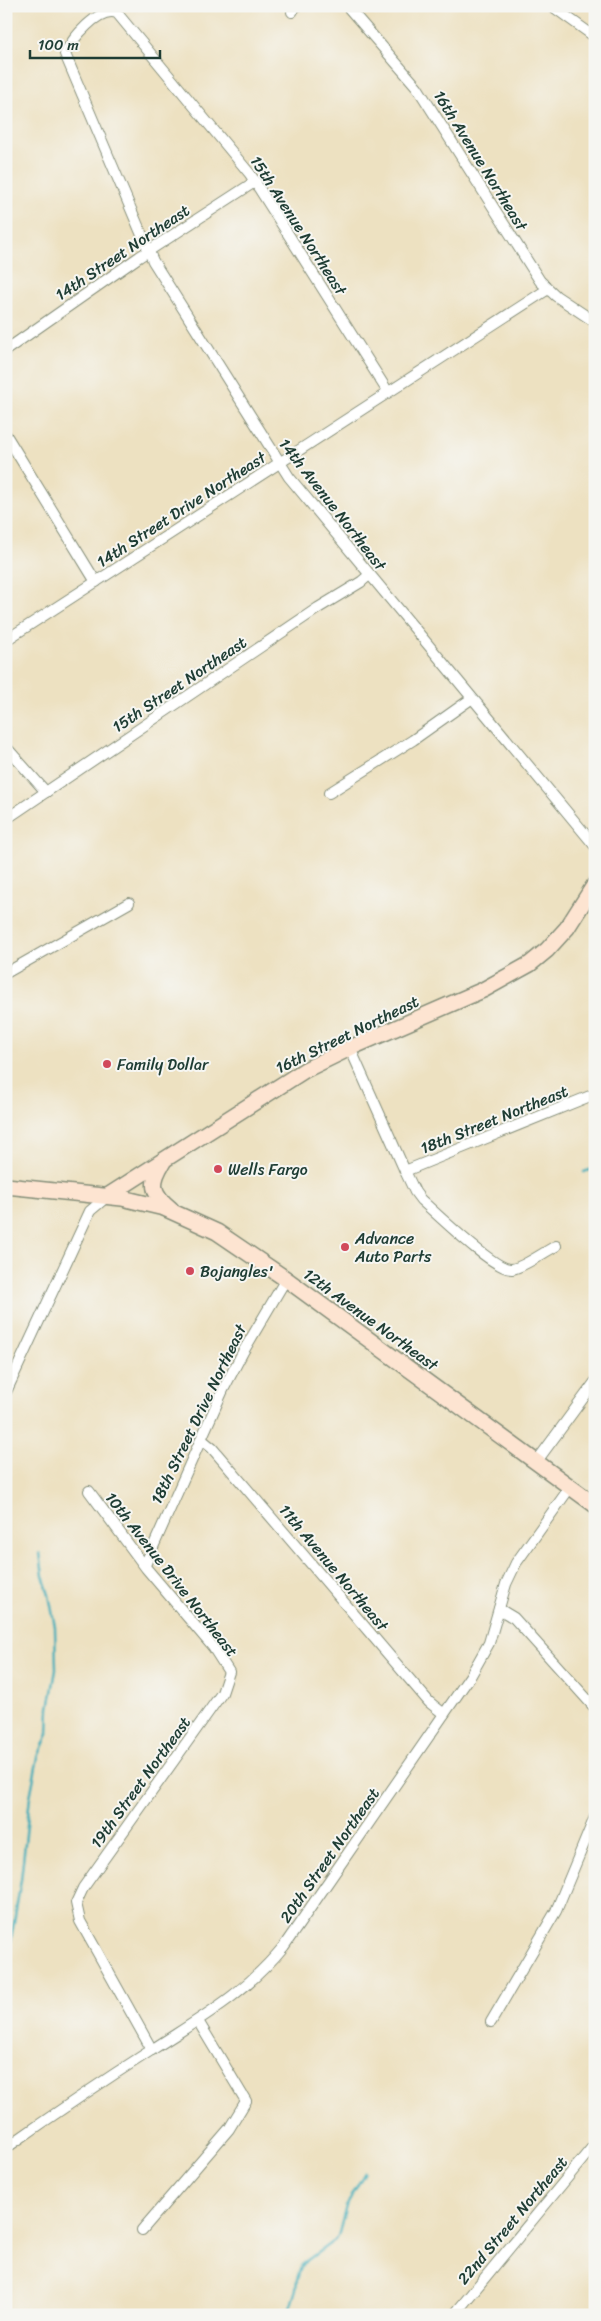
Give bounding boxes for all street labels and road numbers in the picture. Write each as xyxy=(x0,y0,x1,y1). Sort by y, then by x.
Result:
street label: 16th Avenue Northeast xyxy=(426,84,536,237)
street label: 15th Avenue Northeast xyxy=(242,149,355,302)
street label: 14th Street Northeast xyxy=(49,196,196,309)
street label: 14th Avenue Northeast xyxy=(271,431,394,578)
street label: 14th Street Drive Northeast xyxy=(90,443,273,575)
street label: 15th Street Northeast xyxy=(106,628,253,740)
street label: 16th Street Northeast xyxy=(270,987,424,1082)
street label: 18th Street Northeast xyxy=(416,1077,573,1162)
street label: 12th Avenue Northeast xyxy=(297,1260,445,1379)
street label: 18th Street Drive Northeast xyxy=(142,1319,255,1509)
street label: 10th Avenue Drive Northeast xyxy=(97,1485,246,1664)
street label: 11th Avenue Northeast xyxy=(271,1497,396,1638)
street label: 19th Street Northeast xyxy=(82,1710,198,1855)
street label: 20th Street Northeast xyxy=(272,1781,387,1929)
street label: 22nd Street Northeast xyxy=(450,2149,575,2291)

